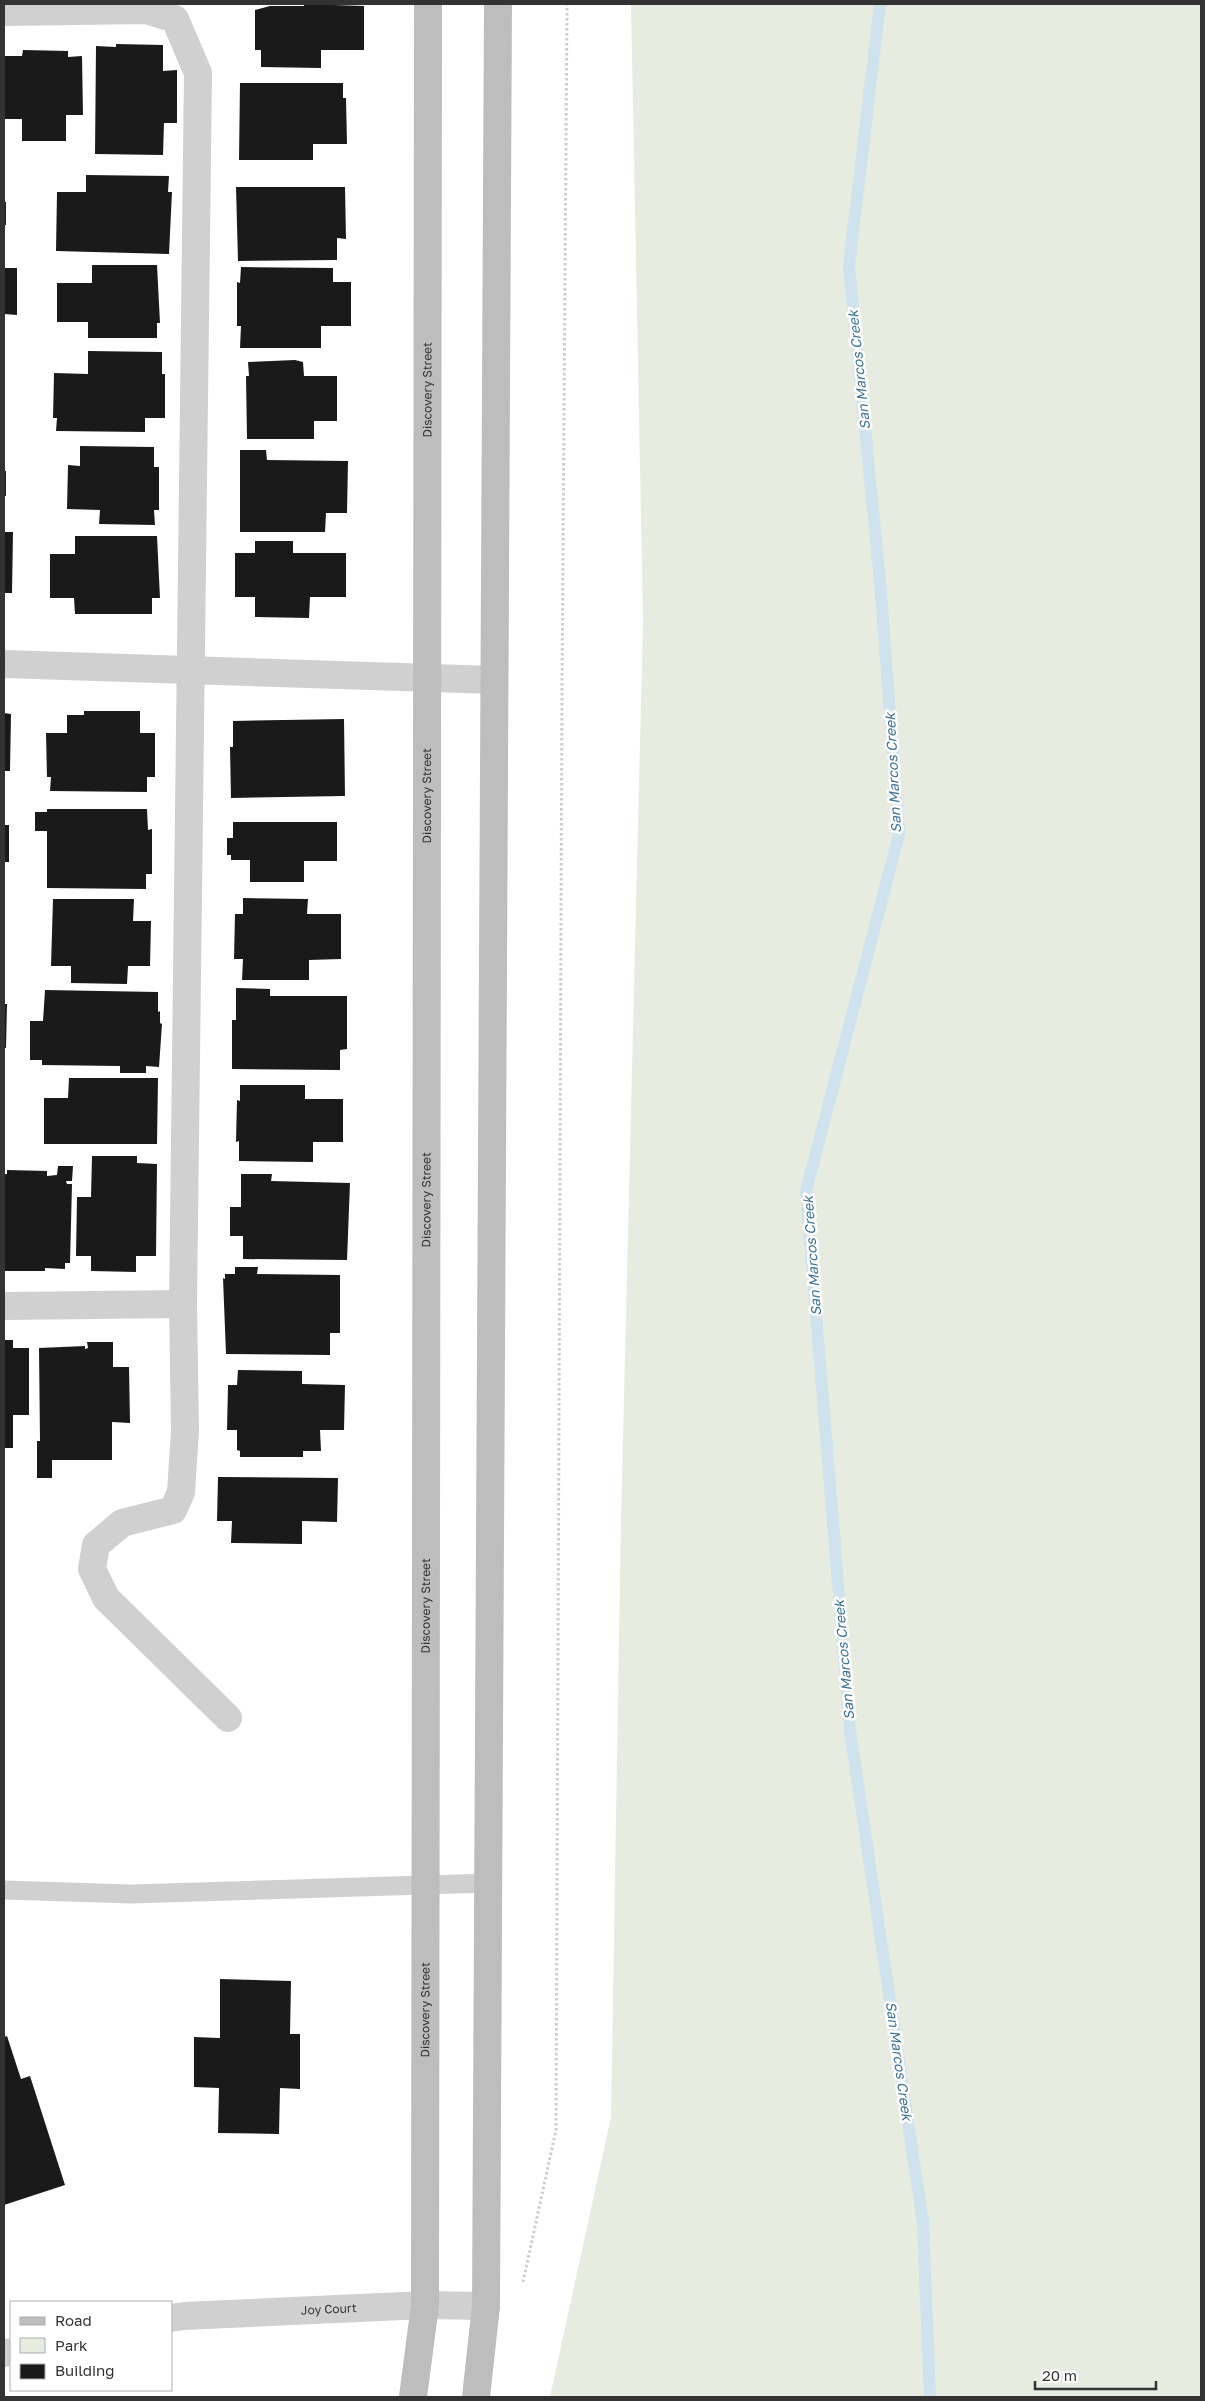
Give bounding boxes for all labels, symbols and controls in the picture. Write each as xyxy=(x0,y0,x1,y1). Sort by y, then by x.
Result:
water label: San Marcos Creek xyxy=(844,307,873,431)
street label: Discovery Street xyxy=(419,342,435,437)
water label: San Marcos Creek xyxy=(881,710,904,833)
street label: Discovery Street xyxy=(419,748,434,843)
street label: Discovery Street xyxy=(418,1152,434,1247)
water label: San Marcos Creek xyxy=(799,1193,824,1317)
street label: Discovery Street xyxy=(418,1558,433,1653)
water label: San Marcos Creek xyxy=(830,1597,857,1721)
street label: Discovery Street xyxy=(417,1962,432,2057)
water label: San Marcos Creek xyxy=(883,2000,917,2124)
street label: Joy Court xyxy=(300,2300,357,2318)
legend xyxy=(10,2301,172,2391)
text: Road xyxy=(55,2311,92,2329)
text: Park xyxy=(55,2336,88,2354)
scale bar xyxy=(1035,2358,1156,2390)
text: Building xyxy=(55,2361,115,2379)
text: 20 m xyxy=(1042,2366,1077,2384)

